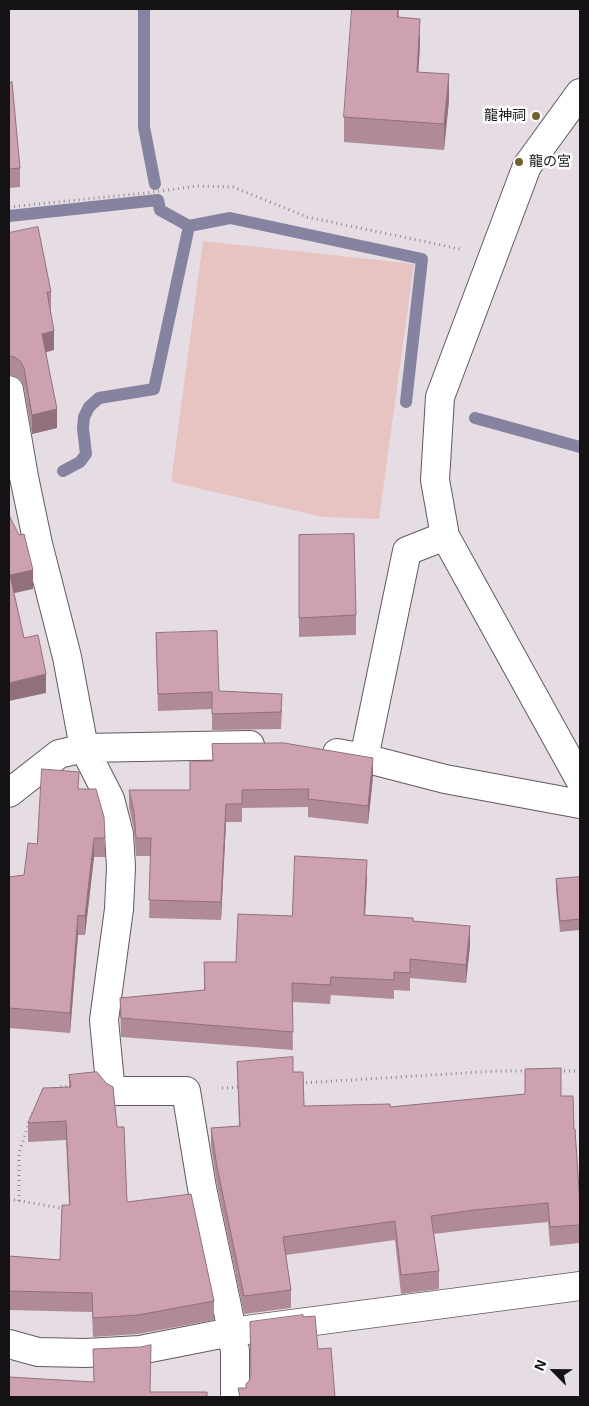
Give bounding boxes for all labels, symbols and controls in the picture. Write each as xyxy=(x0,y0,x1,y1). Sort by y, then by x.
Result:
place label: 龍神祠 xyxy=(484,108,526,124)
marker: 龍神祠 xyxy=(530,110,542,122)
place label: 龍の宮 xyxy=(529,154,571,170)
marker: 龍の宮 xyxy=(513,156,525,168)
north arrow xyxy=(529,1346,579,1396)
text: N xyxy=(531,1357,550,1373)

